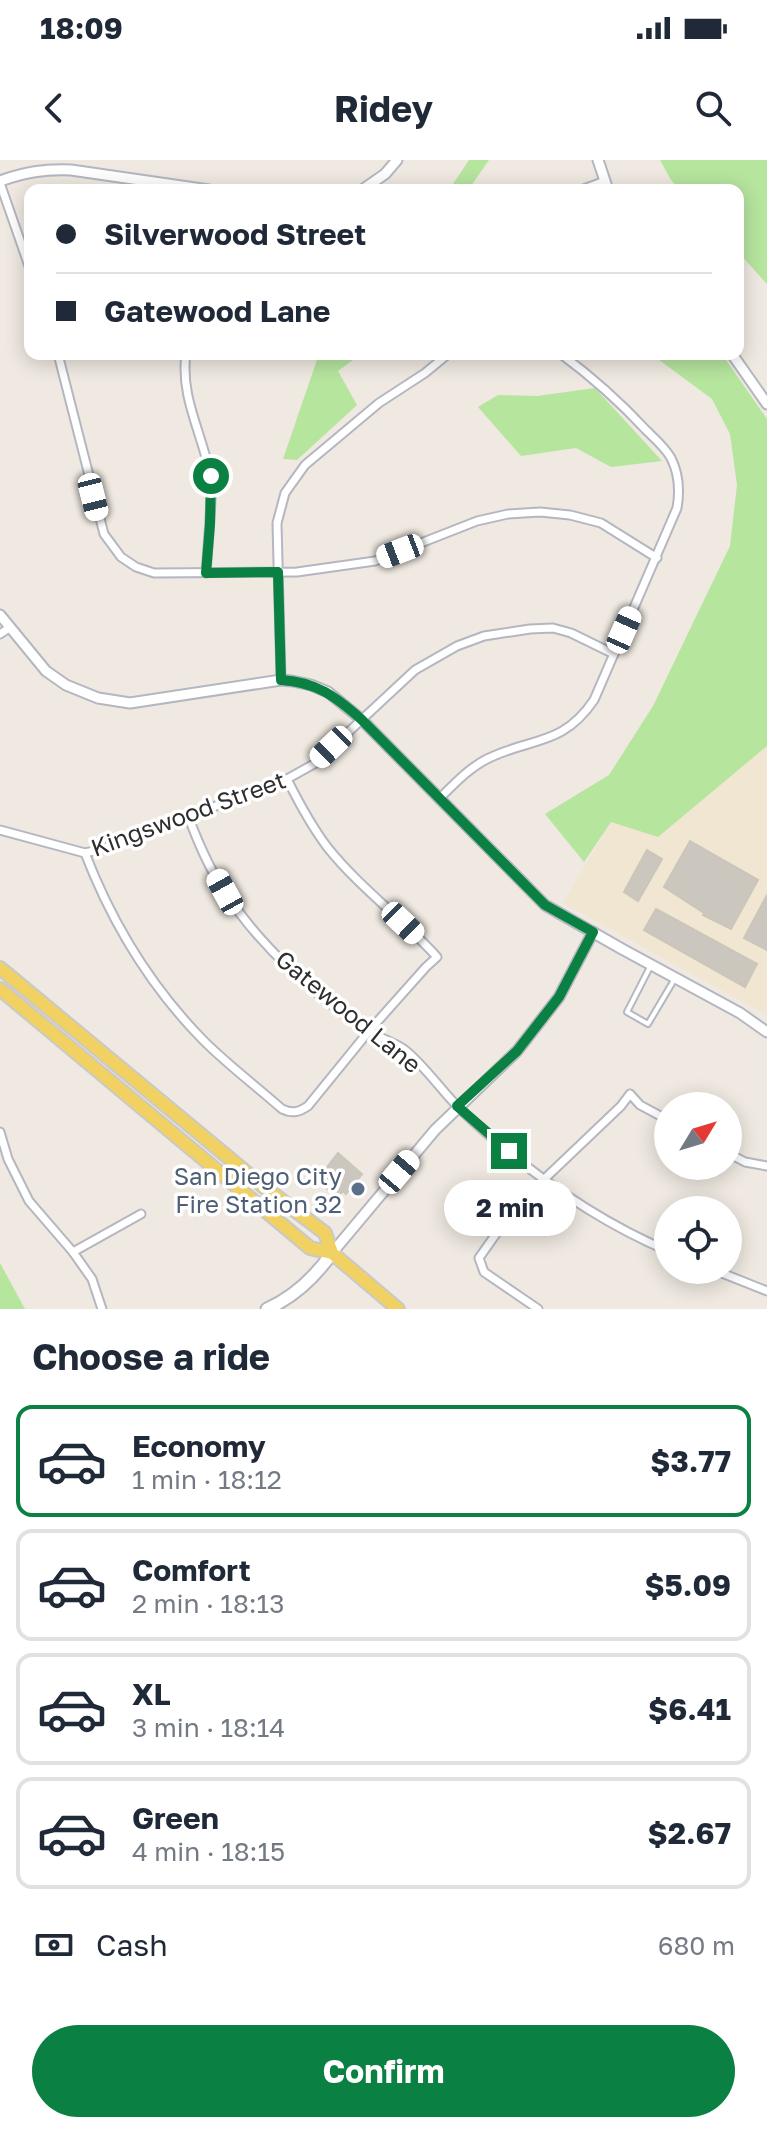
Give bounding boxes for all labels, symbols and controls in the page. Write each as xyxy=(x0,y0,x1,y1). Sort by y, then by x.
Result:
text: 18:09 xyxy=(40,10,123,46)
icon: back xyxy=(32,86,76,130)
icon: search xyxy=(691,86,735,130)
text: Ridey xyxy=(334,87,433,130)
text: Silverwood Street xyxy=(104,216,366,252)
text: Gatewood Lane xyxy=(104,293,330,329)
route start xyxy=(193,458,229,494)
car xyxy=(76,471,110,523)
car xyxy=(373,531,427,571)
car xyxy=(603,603,645,657)
car xyxy=(305,722,357,772)
street label: Kingswood Street xyxy=(87,764,289,862)
car xyxy=(203,865,247,919)
car xyxy=(377,898,429,948)
street label: Gatewood Lane xyxy=(271,944,427,1078)
north arrow xyxy=(654,1092,742,1180)
map controls xyxy=(654,1092,742,1284)
route end xyxy=(491,1133,527,1169)
car xyxy=(374,1146,424,1198)
place label: San Diego City Fire Station 32 xyxy=(174,1161,342,1218)
callout: 2 min xyxy=(443,1179,575,1235)
marker: San Diego City Fire Station 32 xyxy=(349,1180,367,1198)
text: 2 min xyxy=(476,1192,544,1223)
button: locate xyxy=(654,1196,742,1284)
text: Choose a ride xyxy=(32,1335,270,1378)
icon: car xyxy=(36,1425,108,1497)
text: Economy xyxy=(132,1428,266,1464)
text: $3.77 xyxy=(650,1443,731,1479)
text: 1 min · 18:12 xyxy=(132,1464,282,1495)
icon: car xyxy=(36,1549,108,1621)
text: Comfort xyxy=(132,1552,251,1588)
text: $5.09 xyxy=(644,1567,731,1603)
text: 2 min · 18:13 xyxy=(132,1588,284,1619)
icon: car xyxy=(36,1673,108,1745)
text: XL xyxy=(132,1676,171,1712)
text: $6.41 xyxy=(648,1691,731,1727)
text: 3 min · 18:14 xyxy=(132,1712,285,1743)
icon: car xyxy=(36,1797,108,1869)
text: Green xyxy=(132,1800,219,1836)
text: $2.67 xyxy=(648,1815,731,1851)
text: 4 min · 18:15 xyxy=(132,1836,285,1867)
icon: cash xyxy=(32,1923,76,1967)
text: Cash xyxy=(96,1927,168,1963)
text: 680 m xyxy=(658,1930,735,1961)
button: Confirm xyxy=(32,2025,735,2117)

